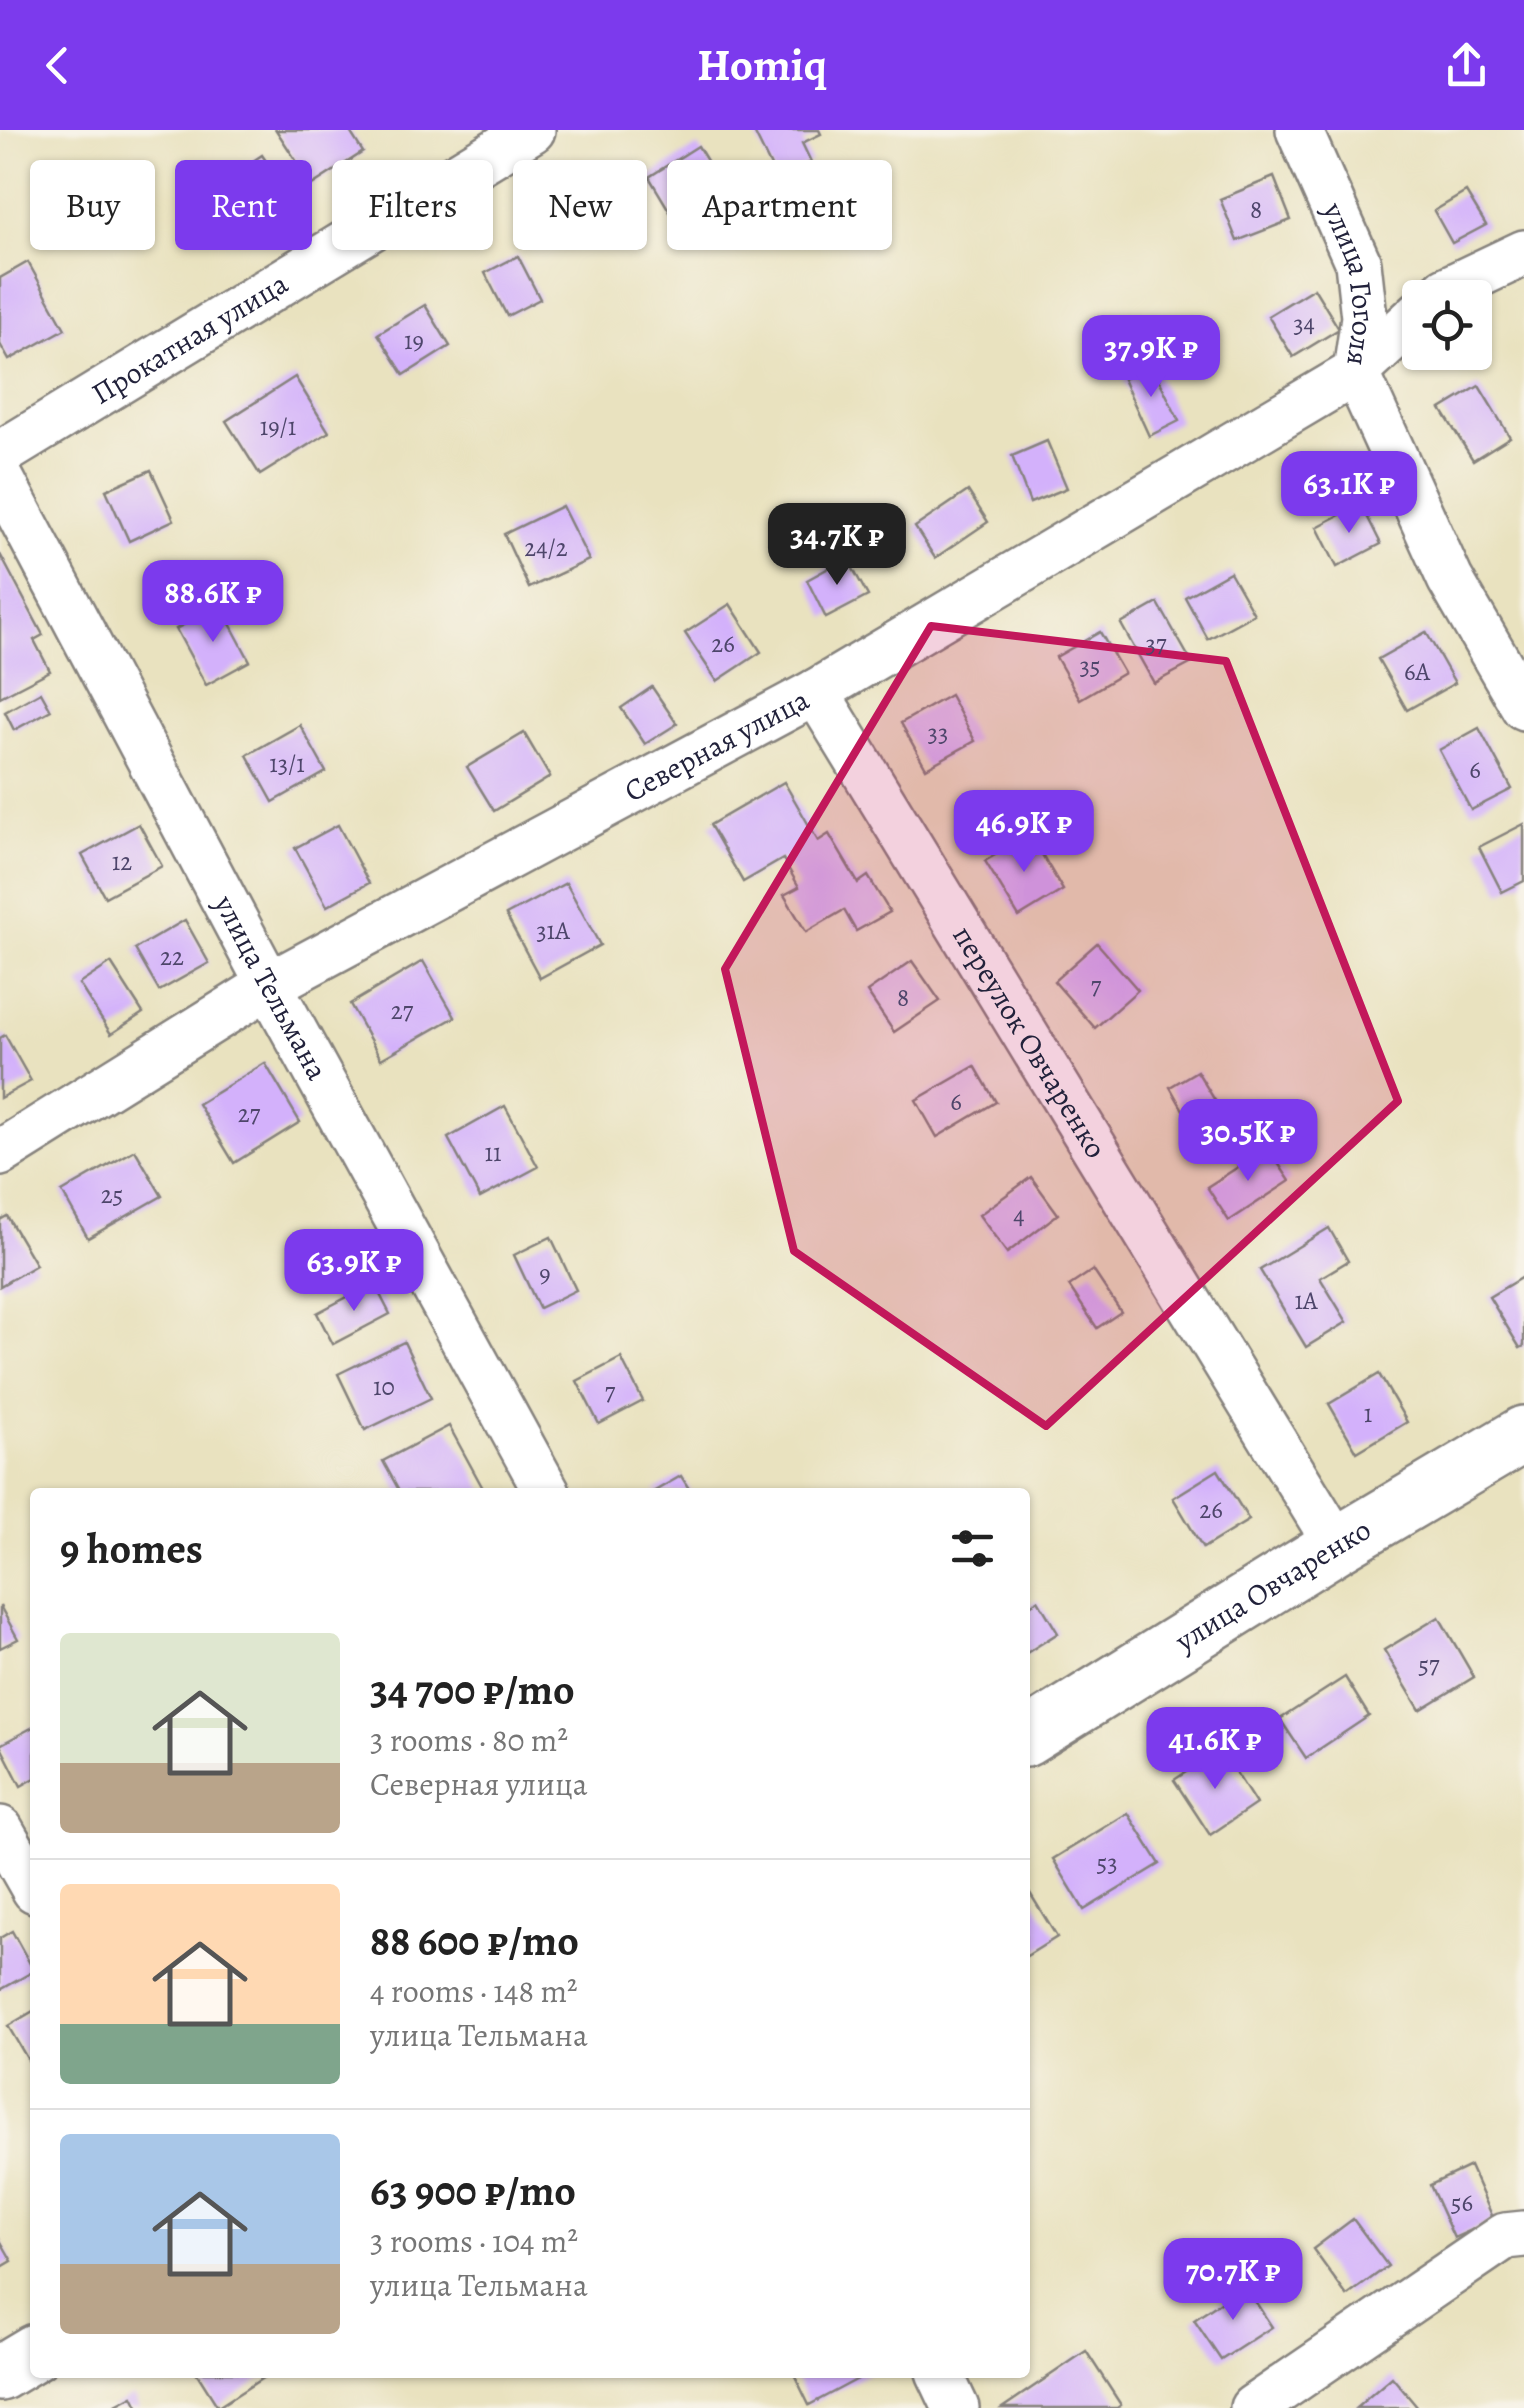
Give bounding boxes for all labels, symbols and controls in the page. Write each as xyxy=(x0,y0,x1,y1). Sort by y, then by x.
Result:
text: Homiq xyxy=(697,34,827,96)
icon: back xyxy=(30,38,85,93)
icon: share xyxy=(1439,38,1494,93)
chip: Buy xyxy=(30,160,155,250)
chip: Rent xyxy=(175,160,312,250)
chip: Filters xyxy=(332,160,493,250)
chip: New xyxy=(513,160,647,250)
chip: Apartment xyxy=(667,160,892,250)
house number: 8 xyxy=(1250,193,1262,227)
street label: улица Гоголя xyxy=(1313,195,1384,368)
street label: Прокатная улица xyxy=(84,263,295,414)
map controls xyxy=(1402,280,1492,370)
button: locate xyxy=(1402,280,1492,370)
house number: 34 xyxy=(1293,307,1315,341)
pin: 37.9K ₽ xyxy=(1059,315,1243,400)
house number: 19 xyxy=(404,324,424,358)
text: 37.9K ₽ xyxy=(1104,325,1198,369)
house number: 19/1 xyxy=(260,410,296,444)
pin: 63.1K ₽ xyxy=(1257,451,1441,536)
text: 63.1K ₽ xyxy=(1303,461,1395,505)
pin: 34.7K ₽ xyxy=(745,503,929,588)
text: 34.7K ₽ xyxy=(790,513,884,557)
house number: 24/2 xyxy=(524,531,568,565)
pin: 88.6K ₽ xyxy=(121,560,305,645)
text: 88.6K ₽ xyxy=(164,570,262,614)
house number: 26 xyxy=(711,627,735,661)
house number: 37 xyxy=(1146,627,1167,661)
house number: 35 xyxy=(1079,649,1101,683)
house number: 6А xyxy=(1404,655,1430,689)
street label: Северная улица xyxy=(617,679,816,811)
house number: 33 xyxy=(928,716,948,750)
house number: 13/1 xyxy=(269,747,305,781)
house number: 6 xyxy=(1469,753,1481,787)
pin: 46.9K ₽ xyxy=(932,790,1116,875)
text: 46.9K ₽ xyxy=(976,800,1072,844)
house number: 12 xyxy=(112,845,132,879)
street label: улица Тельмана xyxy=(205,887,337,1087)
house number: 31А xyxy=(536,914,570,948)
street label: переулок Овчаренко xyxy=(943,918,1116,1166)
house number: 22 xyxy=(160,940,184,974)
house number: 7 xyxy=(1091,969,1102,1003)
house number: 8 xyxy=(897,981,909,1015)
house number: 27 xyxy=(391,994,414,1028)
house number: 6 xyxy=(950,1085,962,1119)
house number: 27 xyxy=(238,1097,261,1131)
pin: 30.5K ₽ xyxy=(1156,1099,1340,1184)
text: 30.5K ₽ xyxy=(1200,1109,1296,1153)
house number: 11 xyxy=(484,1136,502,1170)
house number: 25 xyxy=(101,1178,123,1212)
house number: 4 xyxy=(1013,1199,1025,1233)
pin: 63.9K ₽ xyxy=(262,1229,446,1314)
text: 63.9K ₽ xyxy=(306,1239,402,1283)
house number: 9 xyxy=(539,1257,551,1291)
house number: 1А xyxy=(1294,1284,1318,1318)
house number: 10 xyxy=(373,1370,395,1404)
house number: 7 xyxy=(605,1375,616,1409)
house number: 1 xyxy=(1364,1397,1372,1431)
house number: 26 xyxy=(1199,1493,1223,1527)
street label: улица Овчаренко xyxy=(1167,1509,1378,1661)
text: 9 homes xyxy=(60,1520,203,1577)
icon: filters xyxy=(945,1521,1000,1576)
house number: 57 xyxy=(1418,1648,1440,1682)
text: 34 700 ₽/mo xyxy=(370,1661,575,1718)
icon: home xyxy=(140,1673,260,1793)
pin: 41.6K ₽ xyxy=(1123,1707,1307,1792)
text: 41.6K ₽ xyxy=(1168,1717,1262,1761)
text: 3 rooms · 80 m² xyxy=(370,1718,568,1762)
text: Северная улица xyxy=(370,1762,587,1806)
house number: 53 xyxy=(1096,1846,1118,1880)
text: 88 600 ₽/mo xyxy=(370,1912,579,1969)
icon: home xyxy=(140,1924,260,2044)
text: 4 rooms · 148 m² xyxy=(370,1969,578,2013)
text: улица Тельмана xyxy=(370,2013,588,2057)
text: 63 900 ₽/mo xyxy=(370,2162,576,2219)
icon: home xyxy=(140,2174,260,2294)
house number: 56 xyxy=(1451,2186,1473,2220)
text: 3 rooms · 104 m² xyxy=(370,2219,578,2263)
pin: 70.7K ₽ xyxy=(1141,2238,1325,2323)
text: 70.7K ₽ xyxy=(1185,2248,1281,2292)
text: улица Тельмана xyxy=(370,2263,588,2307)

